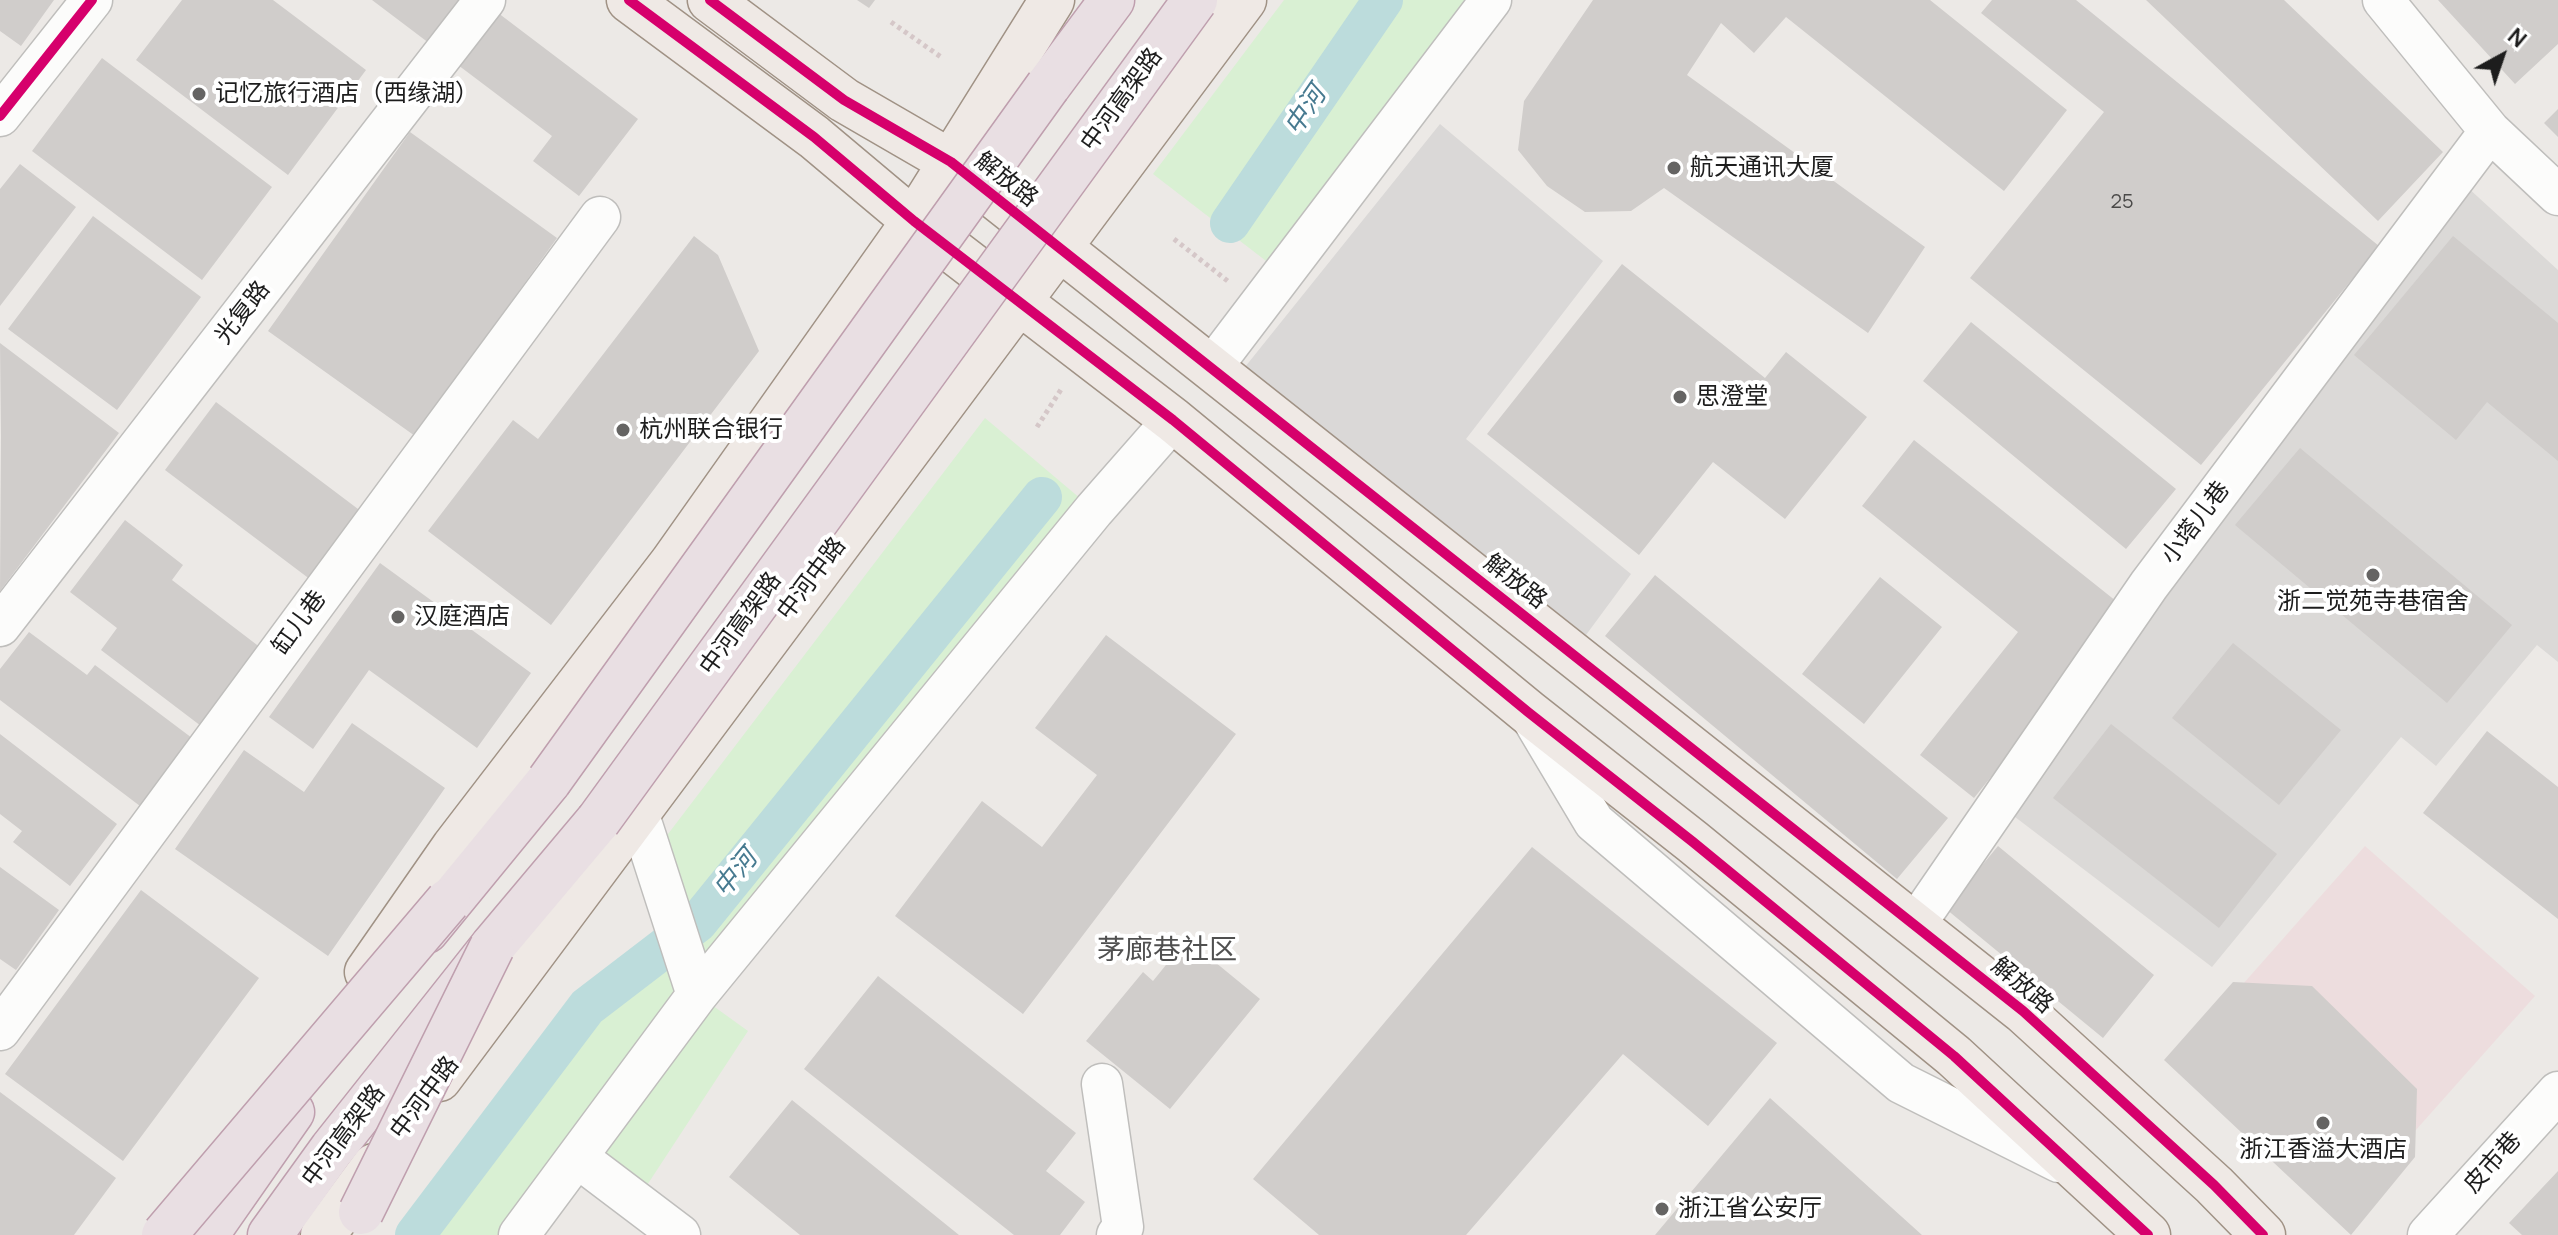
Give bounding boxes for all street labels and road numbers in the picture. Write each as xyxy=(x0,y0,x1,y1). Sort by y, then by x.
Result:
street label: 中河高架路 xyxy=(1075,43,1169,157)
street label: 解放路 xyxy=(969,146,1043,214)
street label: 光复路 xyxy=(209,276,277,350)
street label: 小塔儿巷 xyxy=(2156,476,2236,570)
street label: 中河中路 xyxy=(772,532,852,626)
street label: 解放路 xyxy=(1478,548,1552,616)
street label: 中河高架路 xyxy=(694,567,788,681)
street label: 缸儿巷 xyxy=(267,585,333,661)
street label: 解放路 xyxy=(1985,952,2059,1020)
street label: 中河中路 xyxy=(385,1051,465,1145)
street label: 中河高架路 xyxy=(296,1079,392,1193)
street label: 皮市巷 xyxy=(2458,1127,2528,1199)

